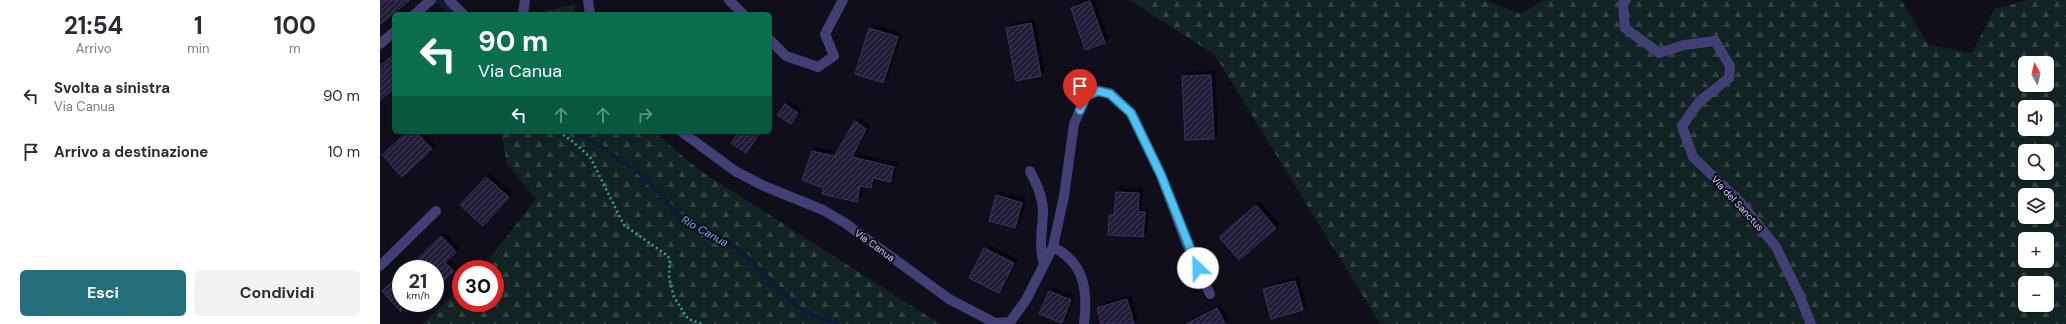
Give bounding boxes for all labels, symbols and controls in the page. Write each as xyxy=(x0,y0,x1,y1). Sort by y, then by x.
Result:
text: 21:54 xyxy=(64,10,123,41)
text: 1 xyxy=(194,10,203,41)
text: 100 xyxy=(273,10,316,41)
text: 90 m xyxy=(478,23,548,60)
icon: left xyxy=(412,28,464,80)
text: Arrivo xyxy=(76,40,111,57)
text: min xyxy=(187,40,209,57)
text: m xyxy=(289,40,301,57)
north arrow xyxy=(2018,56,2054,92)
map controls xyxy=(2018,56,2054,312)
text: Via Canua xyxy=(478,59,562,83)
pin xyxy=(1063,69,1097,110)
icon: arrive xyxy=(1069,75,1091,97)
text: Svolta a sinistra xyxy=(54,78,170,98)
icon: left xyxy=(20,85,42,107)
text: 90 m xyxy=(323,86,360,106)
text: Via Canua xyxy=(54,98,115,115)
button: sound xyxy=(2018,100,2054,136)
icon: left xyxy=(508,104,530,126)
icon: ahead xyxy=(550,104,572,126)
icon: ahead xyxy=(592,104,614,126)
icon: right xyxy=(634,104,656,126)
icon: arrive xyxy=(20,141,42,163)
text: Arrivo a destinazione xyxy=(54,142,208,162)
text: 10 m xyxy=(328,142,360,162)
button: search xyxy=(2018,144,2054,180)
street label: Via del Sanctus xyxy=(1709,173,1767,234)
button: layers xyxy=(2018,188,2054,224)
water label: Rio Canua xyxy=(679,212,731,250)
street label: Via Canua xyxy=(852,226,897,264)
button: + xyxy=(2018,232,2054,268)
position arrow xyxy=(1177,247,1219,289)
speed limit sign: 30 xyxy=(452,260,504,312)
text: 21 xyxy=(409,268,427,294)
button: Esci xyxy=(20,270,186,316)
button: Condividi xyxy=(194,270,360,316)
button: − xyxy=(2018,276,2054,312)
text: km/h xyxy=(406,289,430,302)

